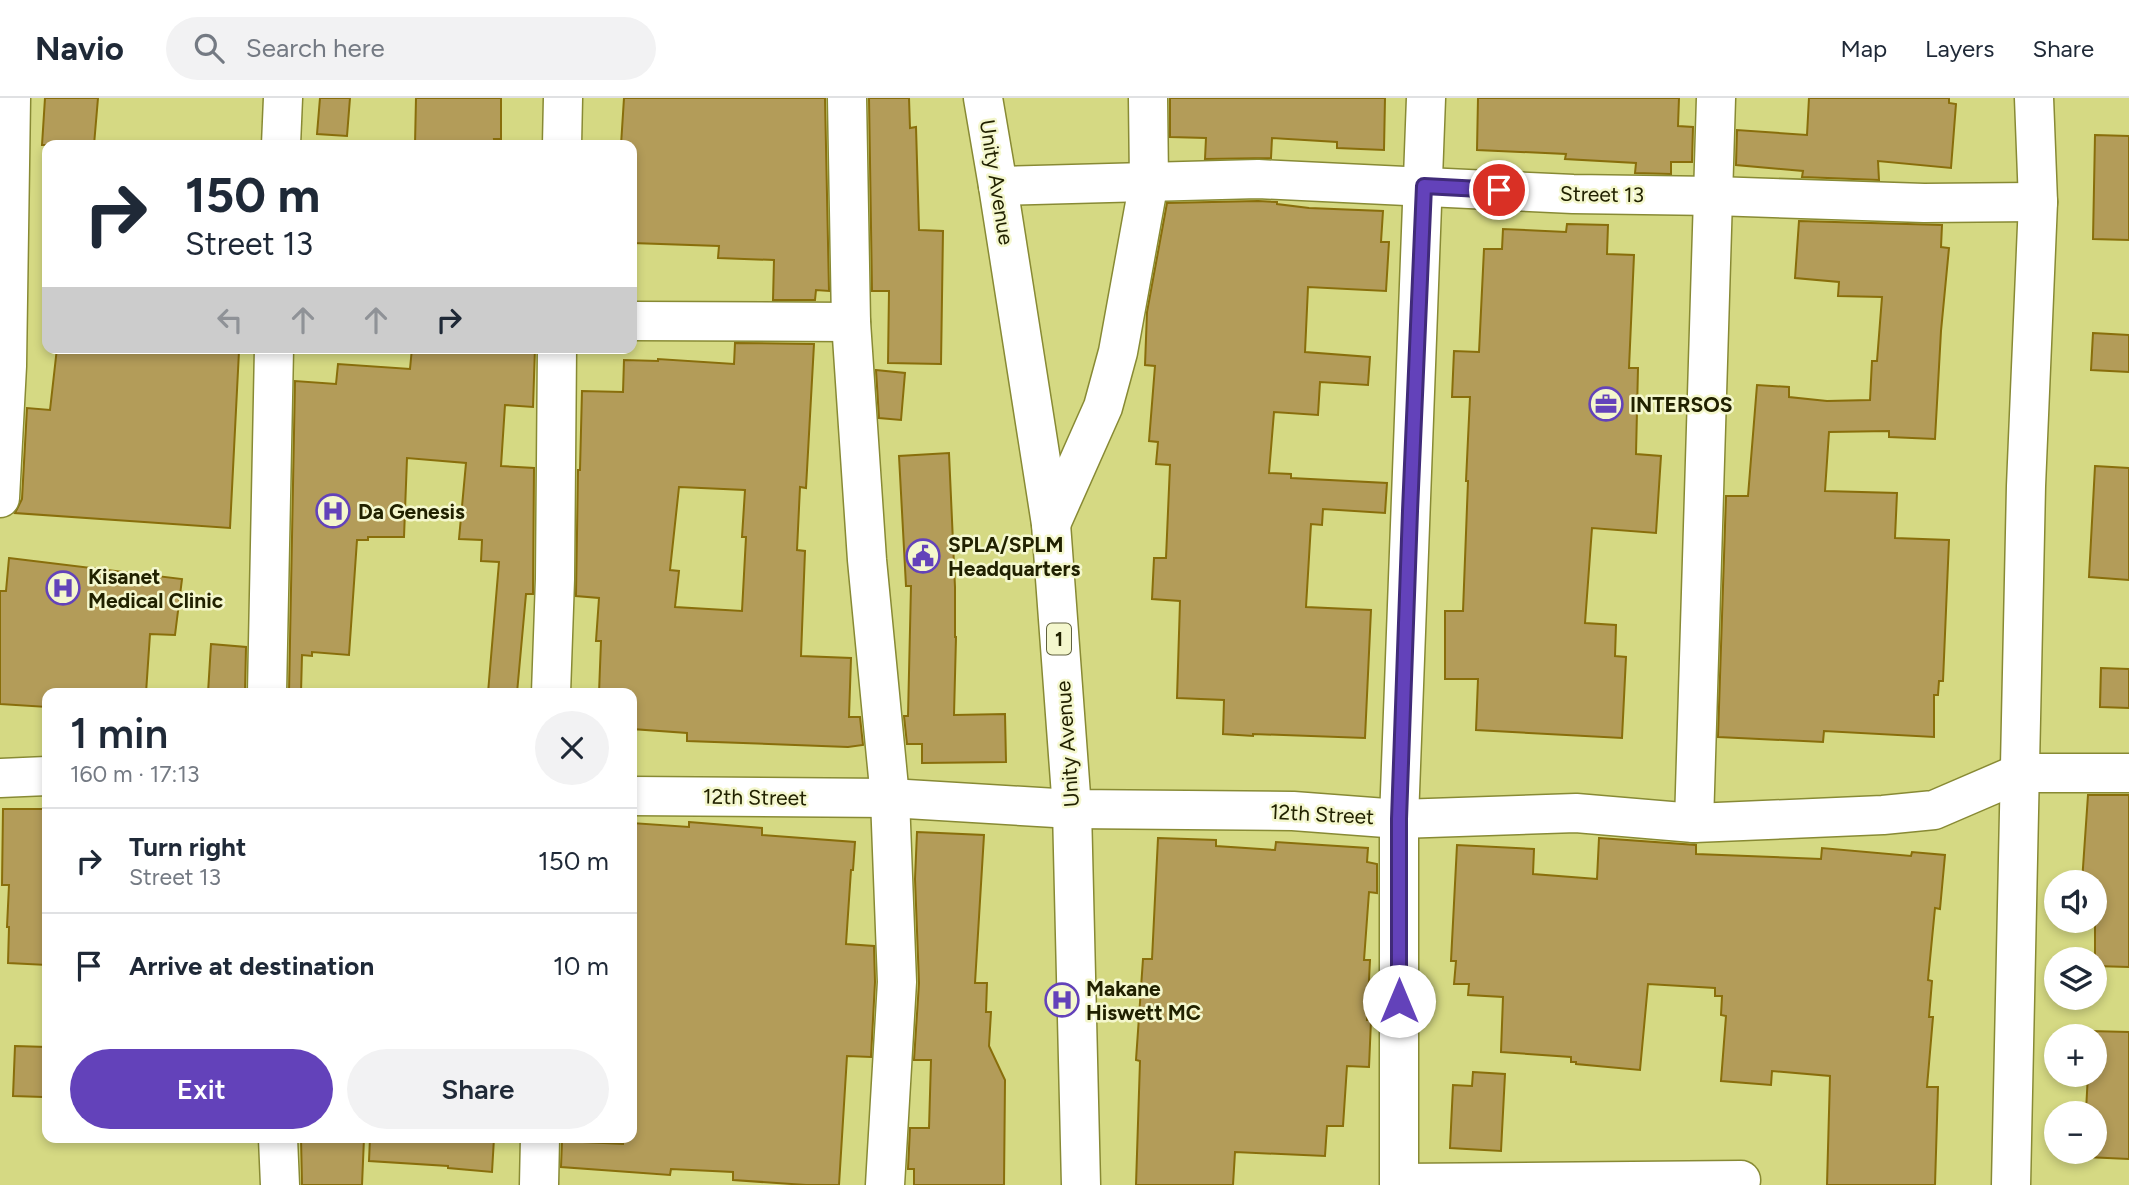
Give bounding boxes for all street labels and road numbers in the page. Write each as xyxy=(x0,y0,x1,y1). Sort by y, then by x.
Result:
street label: Unity Avenue xyxy=(975,118,1019,246)
street label: Street 13 xyxy=(1560,181,1644,207)
road number: 1 xyxy=(1047,624,1071,654)
street label: Unity Avenue xyxy=(1050,680,1084,808)
street label: 12th Street xyxy=(703,784,807,810)
street label: 12th Street xyxy=(1269,799,1375,829)

